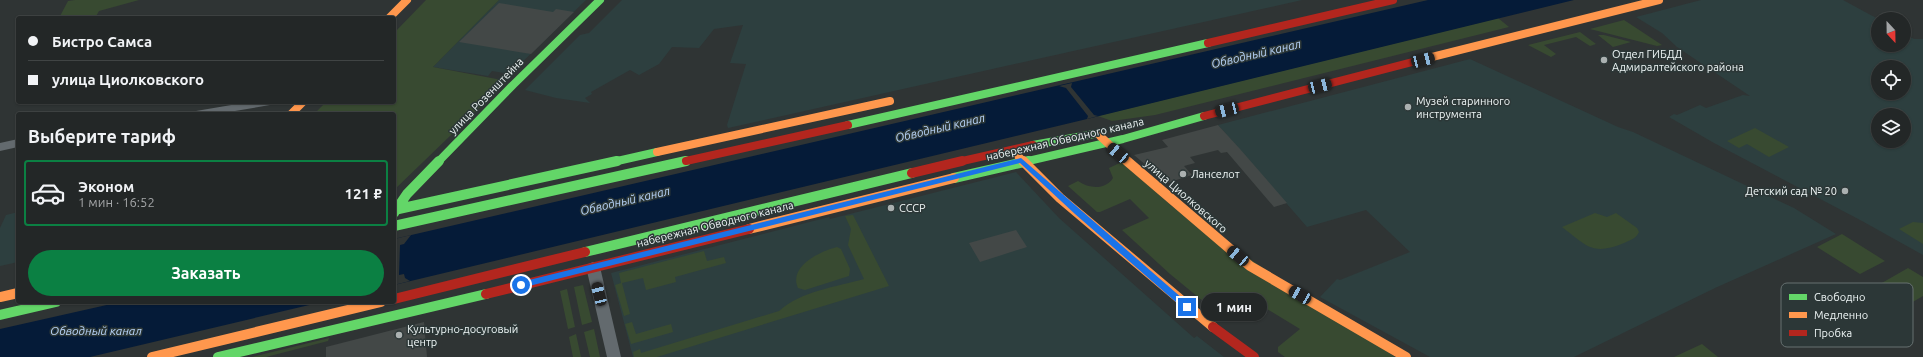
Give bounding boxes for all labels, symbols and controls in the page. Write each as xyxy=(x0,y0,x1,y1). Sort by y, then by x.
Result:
north arrow xyxy=(1871,12,1911,52)
map controls xyxy=(1871,12,1911,148)
text: Бистро Самса xyxy=(52,33,152,50)
water label: Обводный канал xyxy=(1210,37,1302,70)
place label: Отдел ГИБДД Адмиралтейского района xyxy=(1612,48,1744,73)
car xyxy=(1410,51,1436,69)
street label: улица Розенштейна xyxy=(446,55,526,137)
marker: Отдел ГИБДД Адмиралтейского района xyxy=(1599,55,1609,65)
button: locate xyxy=(1871,60,1911,100)
text: улица Циолковского xyxy=(52,71,204,88)
car xyxy=(1307,77,1333,95)
place label: Музей старинного инструмента xyxy=(1416,95,1510,120)
car xyxy=(1214,101,1240,119)
marker: Музей старинного инструмента xyxy=(1403,102,1413,112)
button: layers xyxy=(1871,108,1911,148)
water label: Обводный канал xyxy=(894,111,986,144)
street label: набережная Обводного канала xyxy=(985,115,1145,163)
text: Выберите тариф xyxy=(28,126,176,146)
car xyxy=(1105,141,1131,165)
street label: улица Циолковского xyxy=(1142,157,1230,235)
place label: Ланселот xyxy=(1191,168,1240,180)
marker: Ланселот xyxy=(1178,169,1188,179)
icon: car xyxy=(30,175,66,211)
text: Эконом xyxy=(78,178,134,195)
water label: Обводный канал xyxy=(579,184,671,217)
text: 121 ₽ xyxy=(345,185,382,202)
place label: Детский сад № 20 xyxy=(1745,185,1837,197)
marker: Детский сад № 20 xyxy=(1840,186,1850,196)
text: 1 мин · 16:52 xyxy=(78,195,155,209)
street label: набережная Обводного канала xyxy=(635,199,795,249)
place label: СССР xyxy=(899,202,926,214)
marker: СССР xyxy=(886,203,896,213)
car xyxy=(1225,244,1251,268)
button: Заказать xyxy=(28,250,384,296)
route start xyxy=(512,276,530,294)
car xyxy=(590,281,608,307)
legend xyxy=(1781,283,1913,347)
car xyxy=(1287,284,1313,306)
text: Свободно xyxy=(1814,291,1865,303)
callout: 1 мин xyxy=(1201,293,1267,321)
route end xyxy=(1178,298,1196,316)
text: 1 мин xyxy=(1216,300,1252,314)
text: Медленно xyxy=(1814,309,1868,321)
place label: Культурно-досуговый центр xyxy=(407,323,518,348)
water label: Обводный канал xyxy=(50,324,142,337)
text: Пробка xyxy=(1814,327,1852,339)
marker: Культурно-досуговый центр xyxy=(394,330,404,340)

